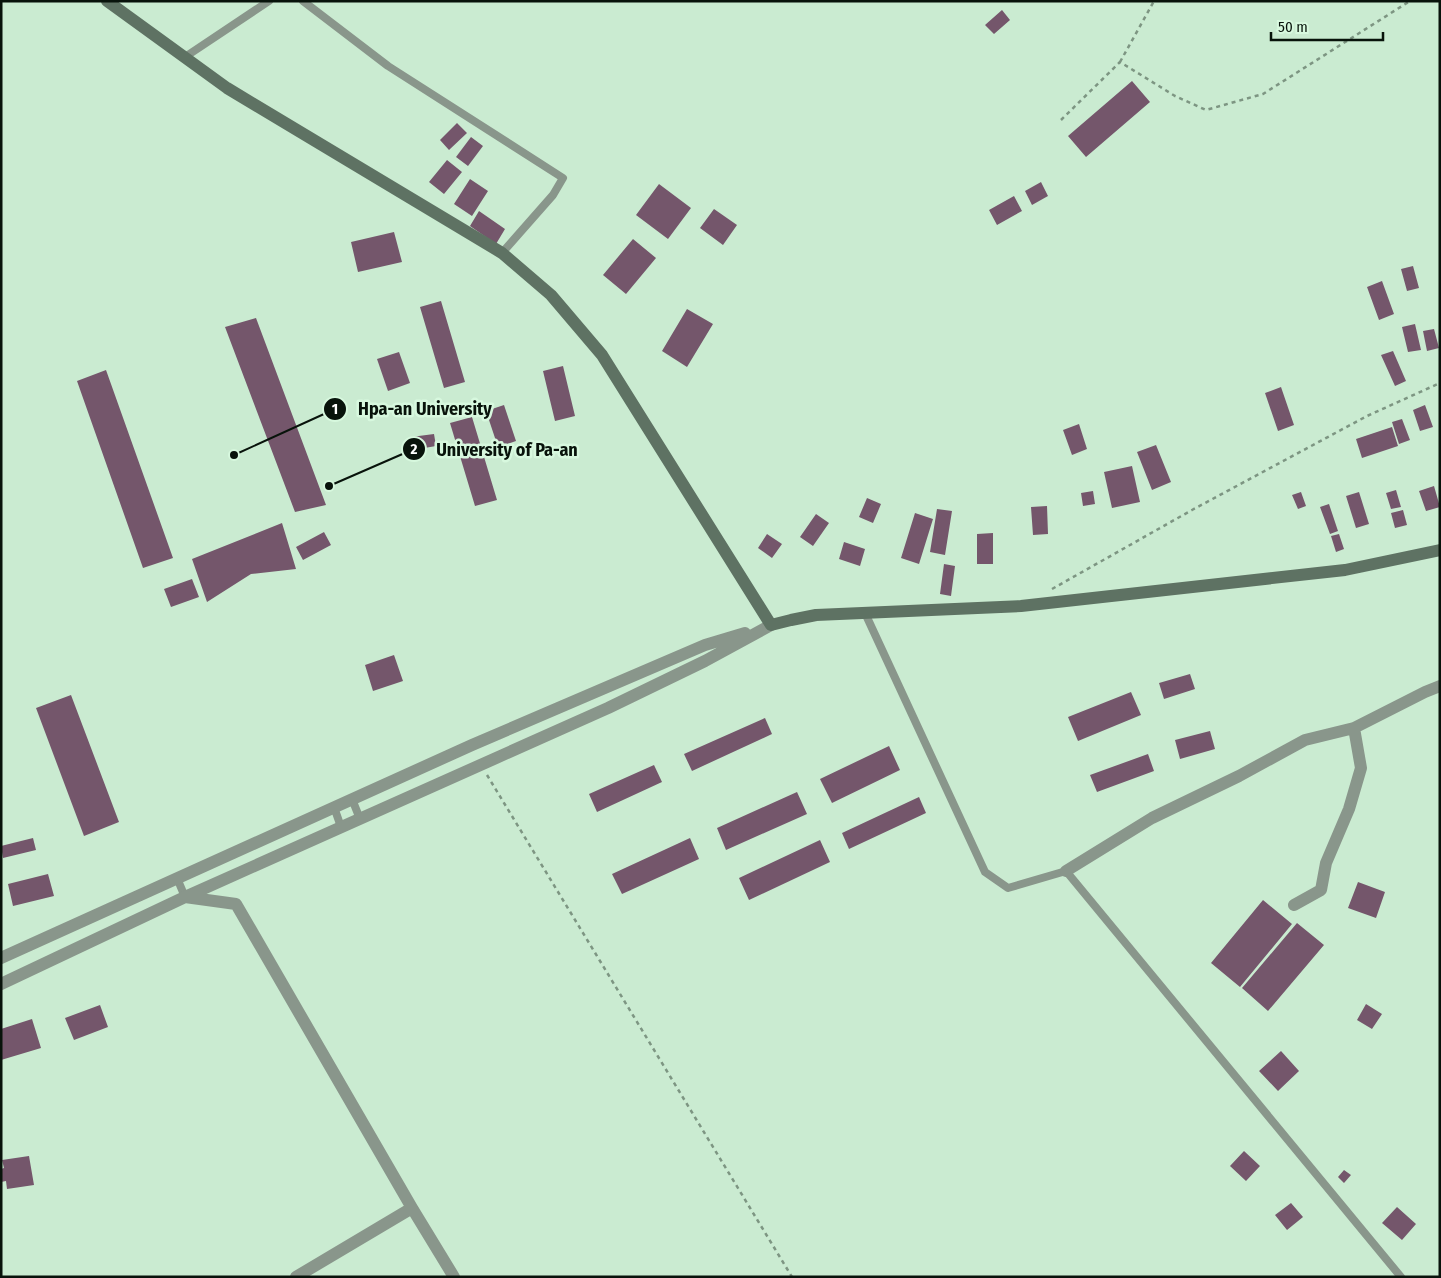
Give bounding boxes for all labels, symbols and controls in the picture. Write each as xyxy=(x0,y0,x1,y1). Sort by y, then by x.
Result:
scale bar xyxy=(1271,10,1384,42)
text: 50 m xyxy=(1278,18,1308,36)
callout: Hpa-an University xyxy=(323,392,501,425)
text: Hpa-an University xyxy=(358,398,492,420)
text: 1 xyxy=(332,400,338,418)
callout: University of Pa-an xyxy=(402,433,588,466)
text: University of Pa-an xyxy=(436,439,578,461)
text: 2 xyxy=(410,440,418,458)

